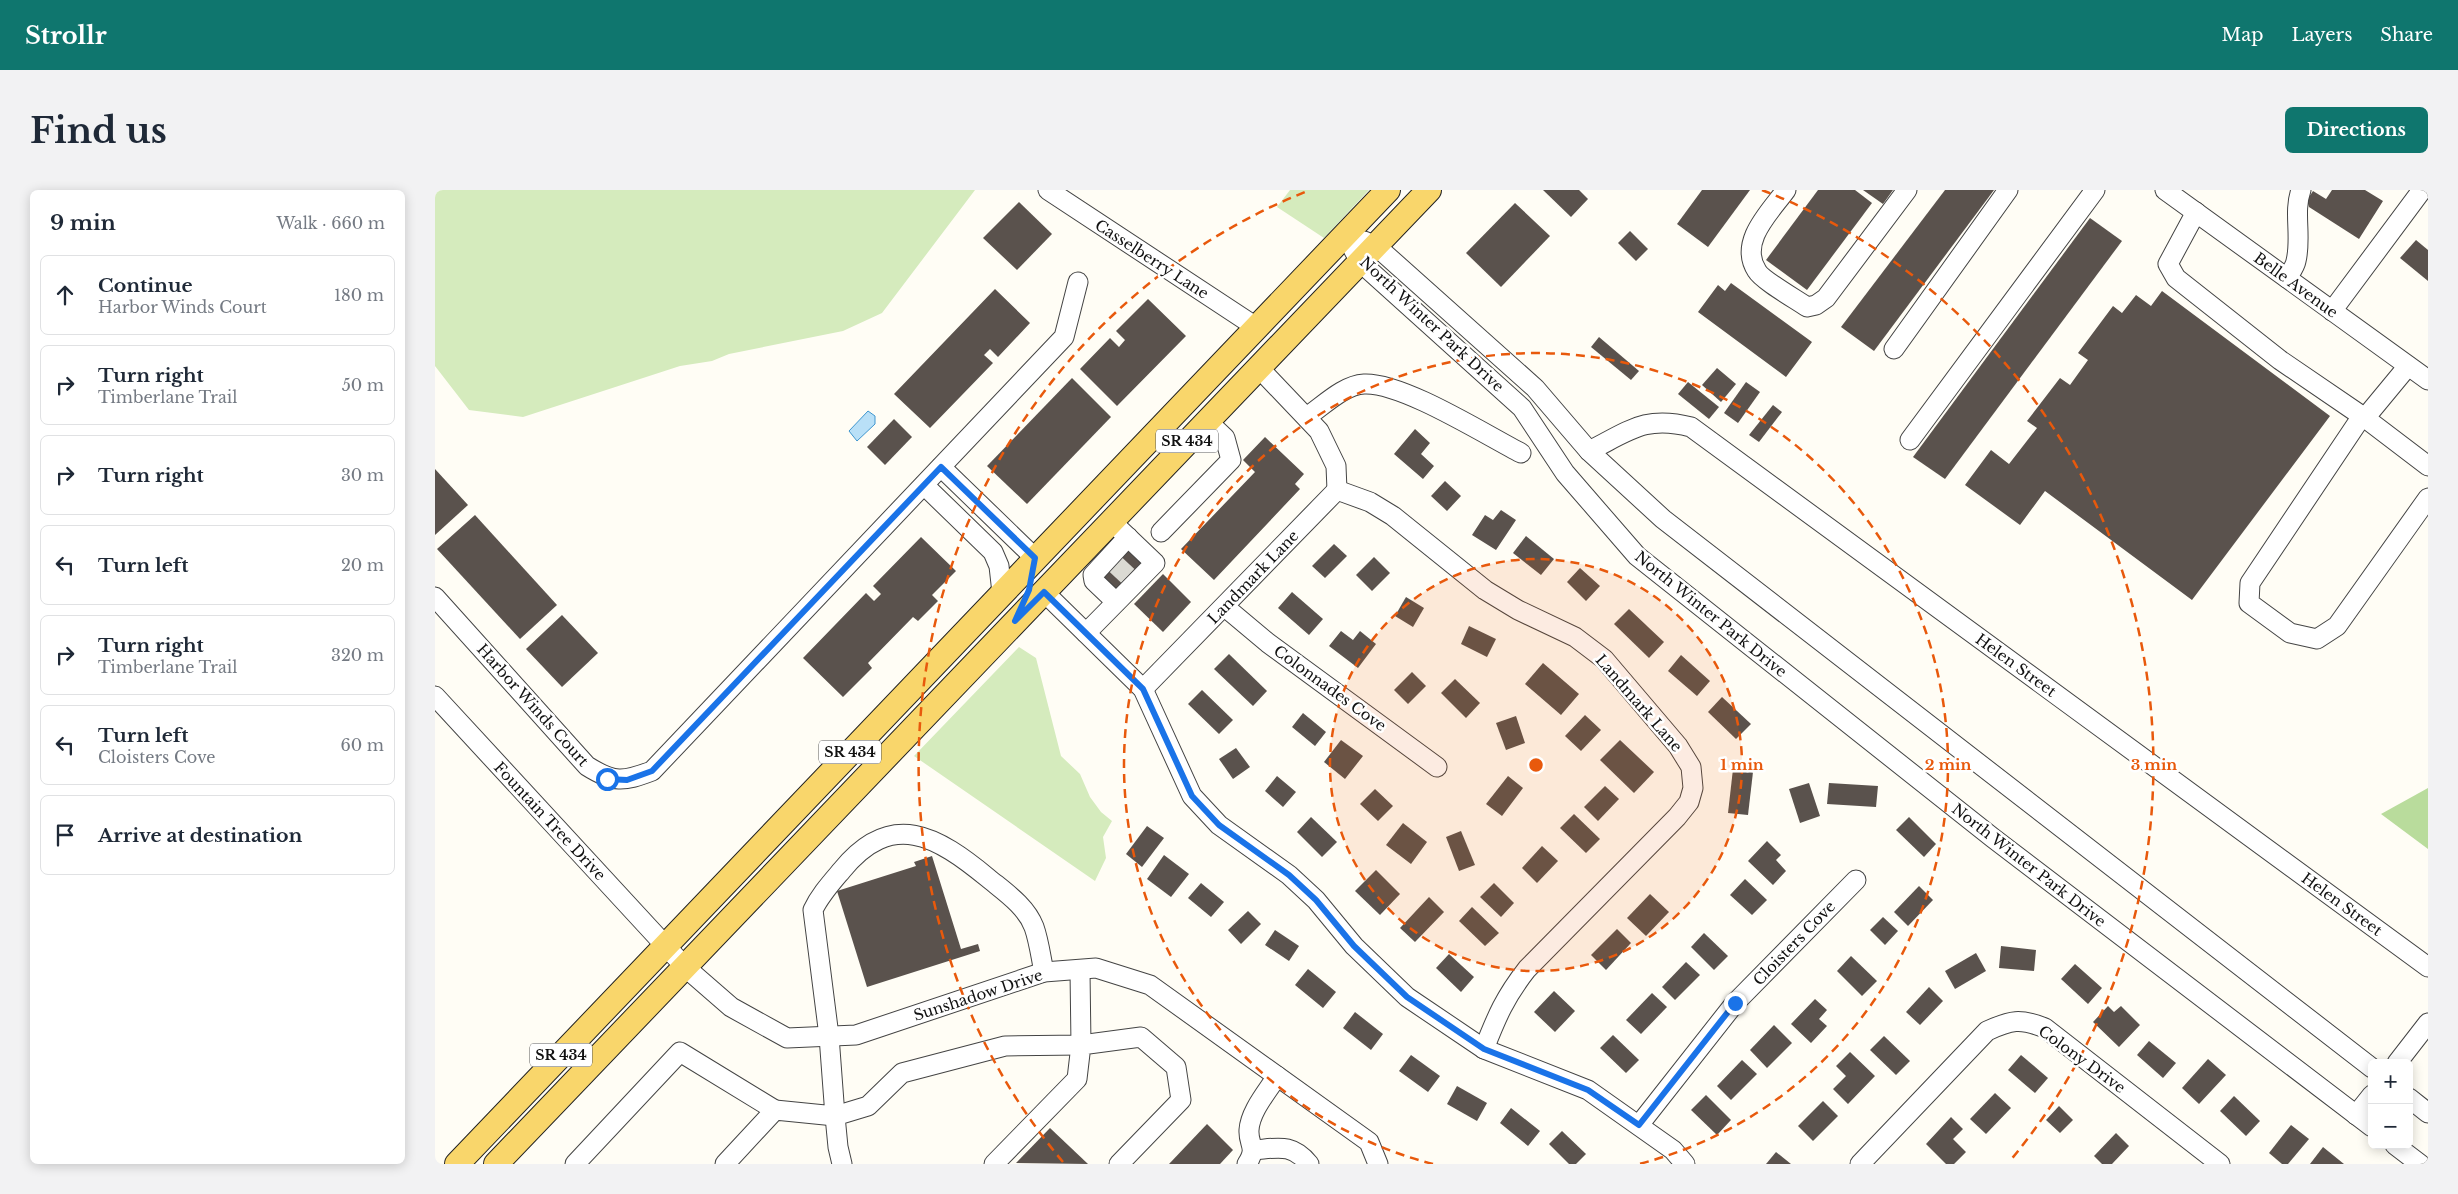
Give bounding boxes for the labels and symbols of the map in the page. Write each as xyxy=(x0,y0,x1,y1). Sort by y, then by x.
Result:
street label: Casselberry Lane xyxy=(1092,215,1212,303)
street label: Belle Avenue xyxy=(2250,248,2342,322)
street label: North Winter Park Drive xyxy=(1356,252,1508,396)
road number: SR 434 xyxy=(1156,430,1218,452)
street label: Landmark Lane xyxy=(1204,526,1302,628)
street label: North Winter Park Drive xyxy=(1631,547,1791,681)
street label: Helen Street xyxy=(1972,629,2060,701)
street label: Harbor Winds Court xyxy=(473,640,593,770)
street label: Colonnades Cove xyxy=(1270,641,1390,735)
street label: Landmark Lane xyxy=(1592,650,1686,756)
road number: SR 434 xyxy=(819,740,881,764)
text: 1 min xyxy=(1720,755,1764,774)
text: 2 min xyxy=(1925,755,1971,774)
text: 3 min xyxy=(2131,755,2177,774)
centre of rings xyxy=(1527,756,1545,774)
street label: Fountain Tree Drive xyxy=(490,758,610,884)
route start xyxy=(596,768,619,791)
street label: North Winter Park Drive xyxy=(1948,799,2110,931)
street label: Helen Street xyxy=(2298,868,2386,940)
street label: Cloisters Cove xyxy=(1749,897,1839,989)
street label: Sunshadow Drive xyxy=(911,965,1045,1025)
route end xyxy=(1724,992,1747,1015)
street label: Colony Drive xyxy=(2035,1021,2129,1097)
road number: SR 434 xyxy=(530,1044,592,1066)

